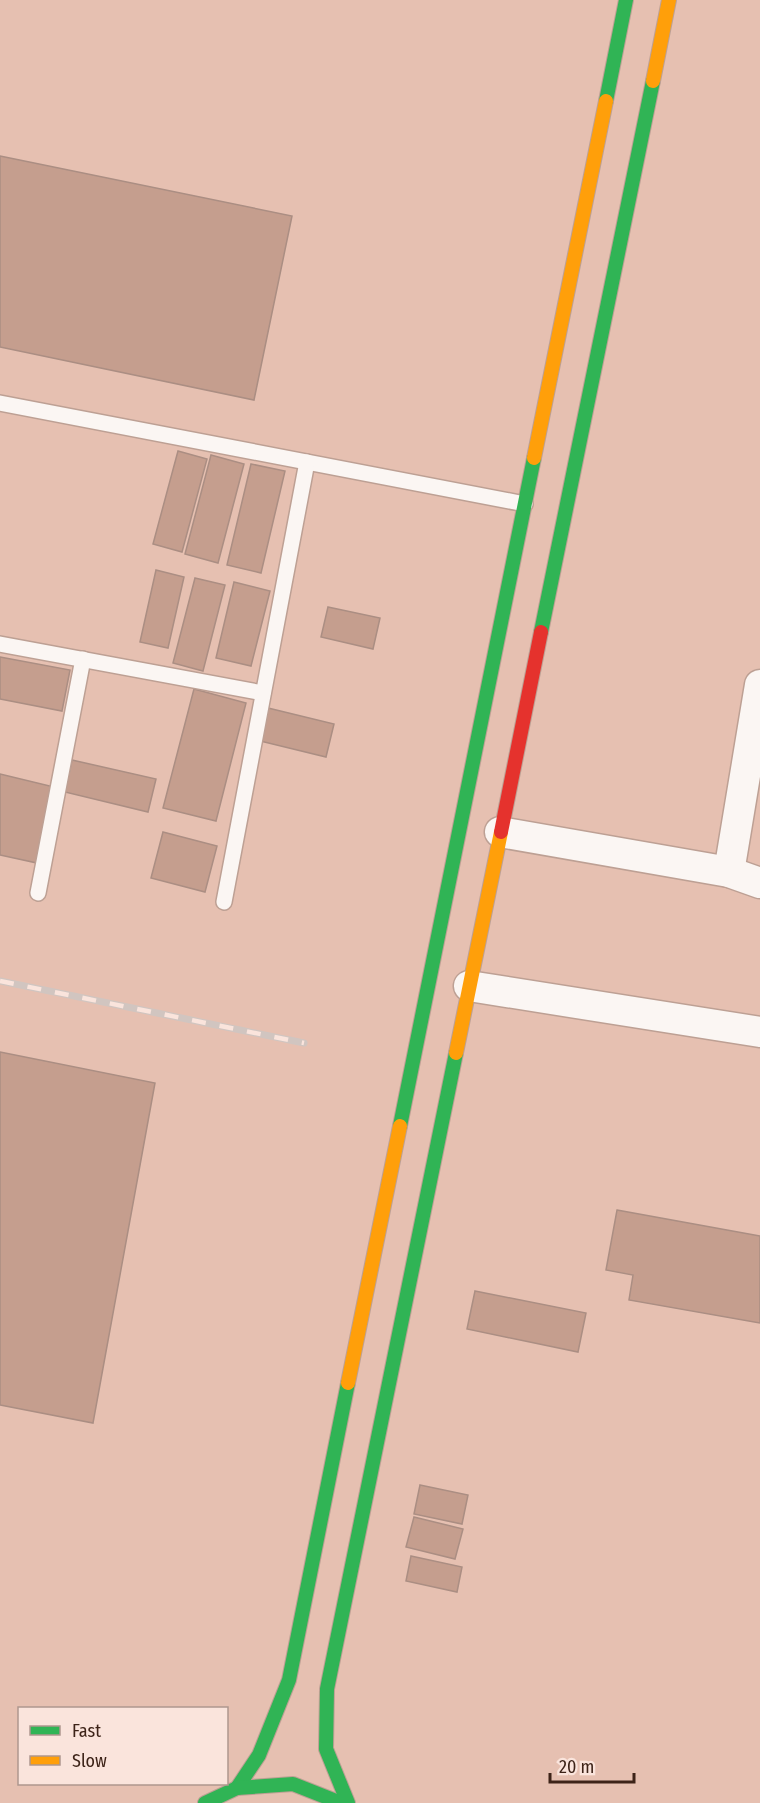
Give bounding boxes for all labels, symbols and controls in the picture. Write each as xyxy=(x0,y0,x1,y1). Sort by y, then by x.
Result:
legend xyxy=(18,1707,228,1785)
text: Fast xyxy=(72,1720,101,1742)
scale bar xyxy=(550,1746,634,1784)
text: Slow xyxy=(72,1750,107,1772)
text: 20 m xyxy=(559,1756,594,1778)

